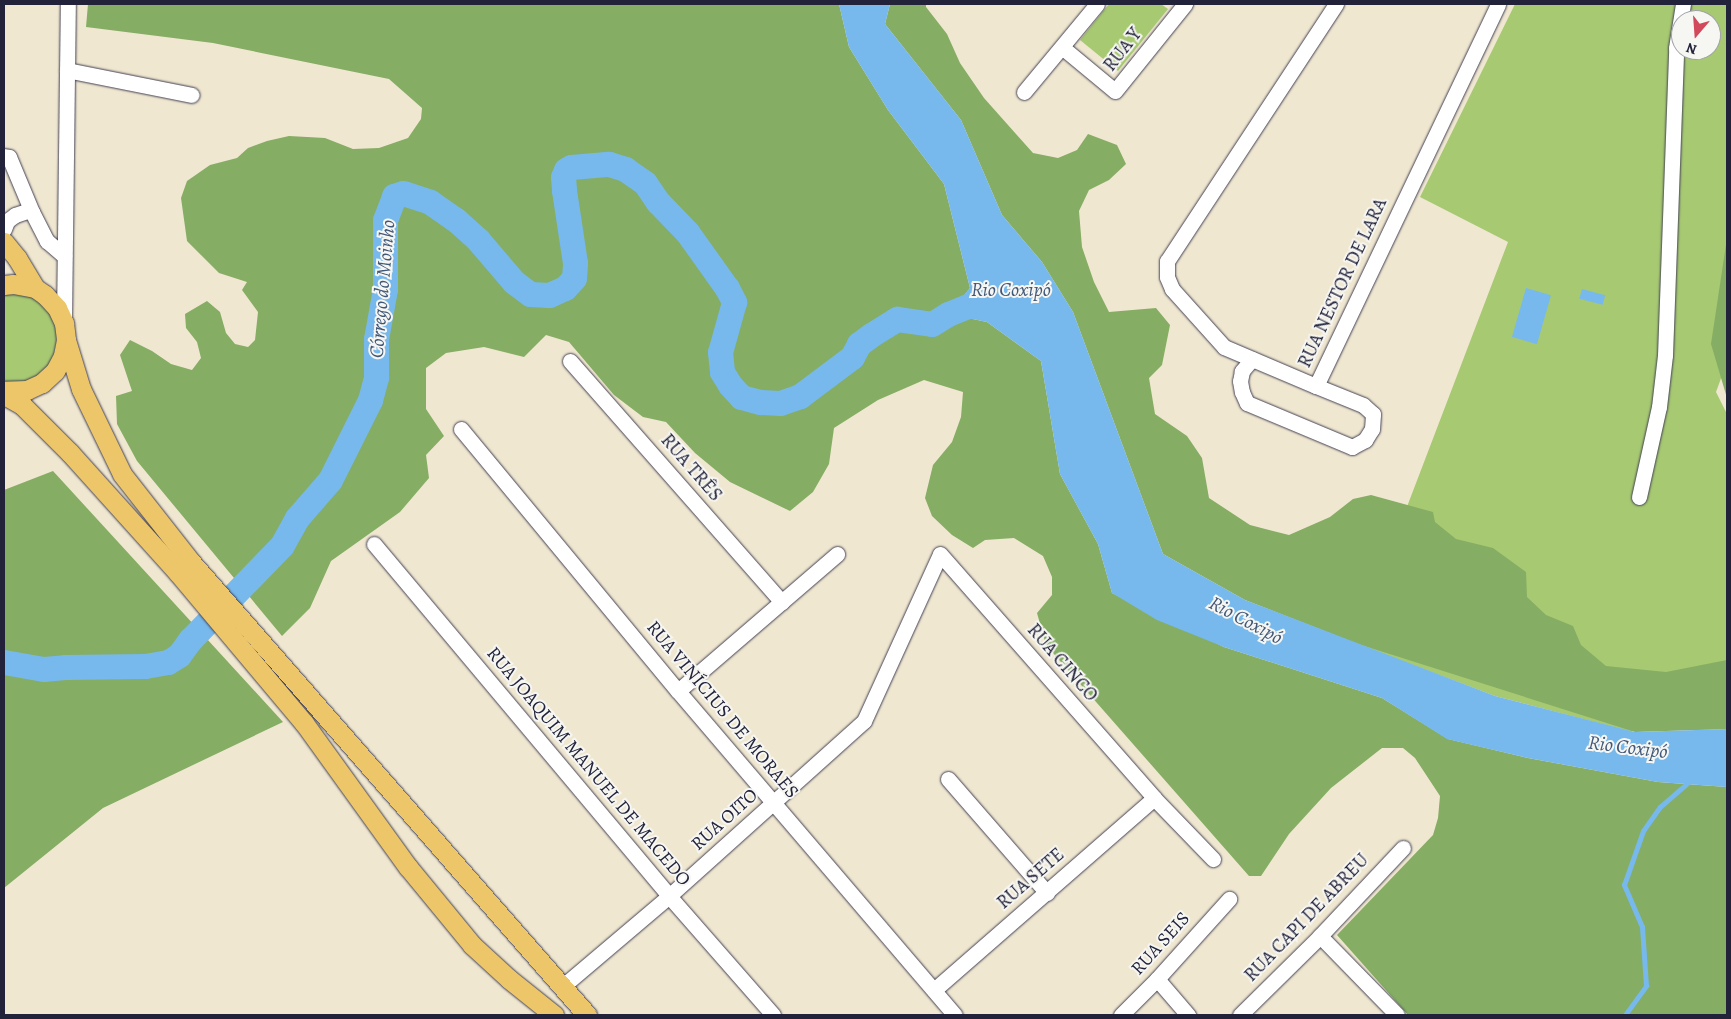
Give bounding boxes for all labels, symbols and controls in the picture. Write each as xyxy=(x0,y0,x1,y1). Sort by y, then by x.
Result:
north arrow xyxy=(1671,10,1721,60)
street label: RUA Y xyxy=(1099,24,1147,76)
text: N xyxy=(1684,38,1699,59)
street label: RUA NESTOR DE LARA xyxy=(1294,194,1392,372)
water label: Córrego do Moinho xyxy=(364,219,400,359)
water label: Rio Coxipó xyxy=(971,277,1051,301)
street label: RUA TRÊS xyxy=(655,430,727,506)
water label: Rio Coxipó xyxy=(1205,591,1287,649)
street label: RUA VINÍCIUS DE MORAES xyxy=(641,617,803,803)
street label: RUA CINCO xyxy=(1022,619,1102,707)
street label: RUA JOAQUIM MANUEL DE MACEDO xyxy=(481,643,695,891)
water label: Rio Coxipó xyxy=(1587,730,1669,764)
street label: RUA OITO xyxy=(687,784,763,856)
street label: RUA SETE xyxy=(993,844,1069,914)
street label: RUA CAPI DE ABREU xyxy=(1240,849,1374,987)
street label: RUA SEIS xyxy=(1127,908,1195,980)

